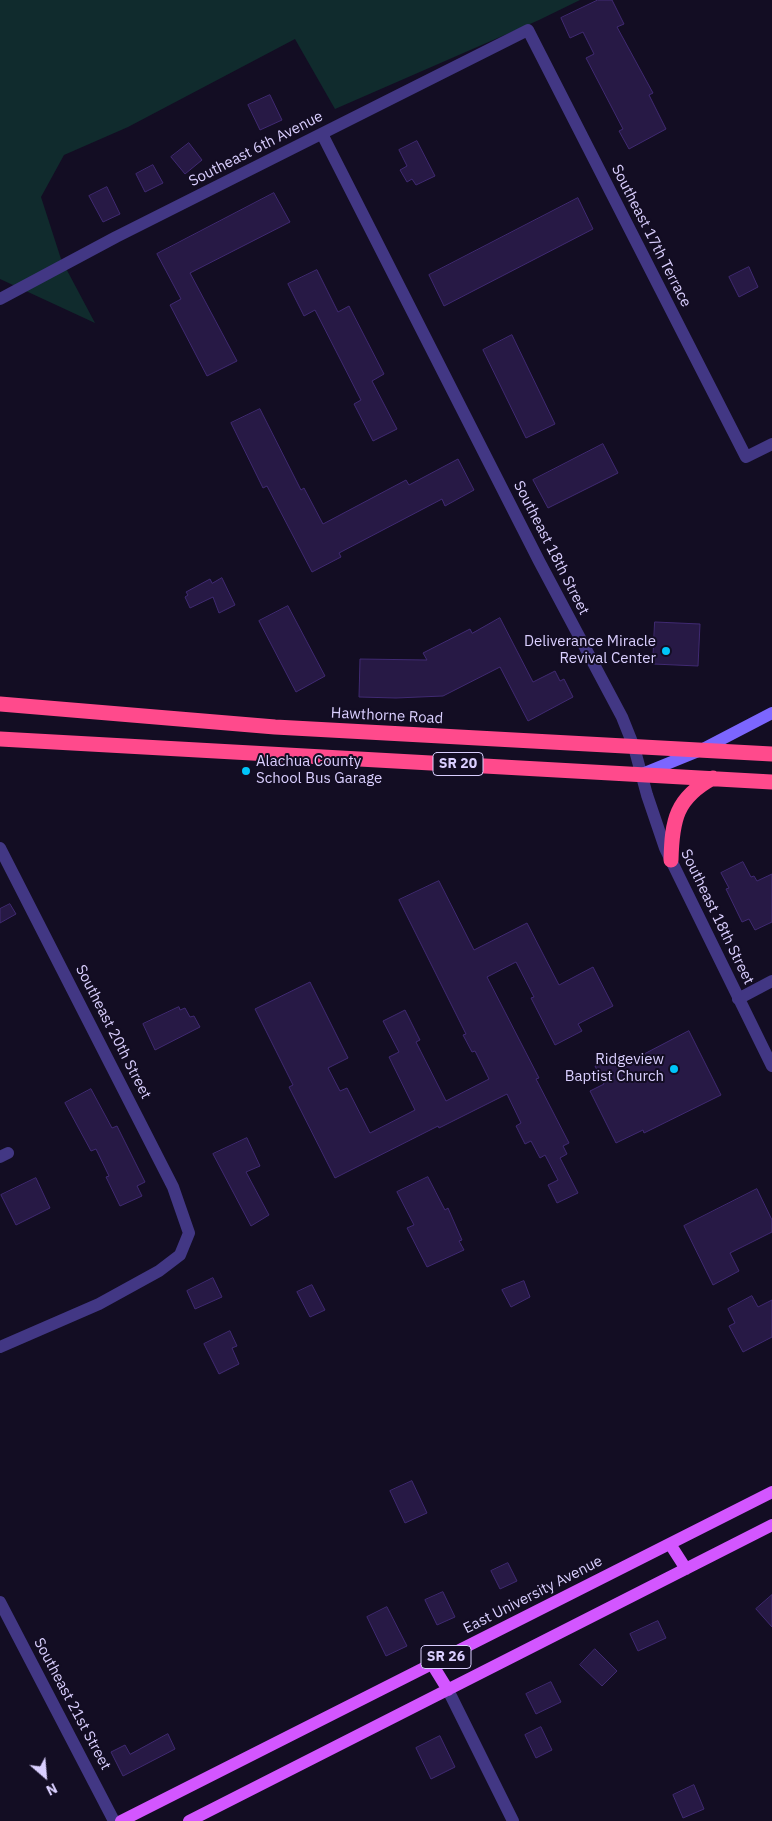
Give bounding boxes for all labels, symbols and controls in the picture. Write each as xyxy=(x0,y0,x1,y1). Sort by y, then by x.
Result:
street label: Southeast 6th Avenue xyxy=(186,107,326,191)
street label: Southeast 17th Terrace xyxy=(607,162,695,310)
street label: Southeast 18th Street xyxy=(509,478,593,618)
place label: Deliverance Miracle Revival Center xyxy=(524,633,656,668)
marker: Deliverance Miracle Revival Center xyxy=(660,645,672,657)
street label: Hawthorne Road xyxy=(330,704,444,728)
road number: SR 20 xyxy=(433,752,483,776)
place label: Alachua County School Bus Garage xyxy=(256,753,382,788)
marker: Alachua County School Bus Garage xyxy=(240,765,252,777)
street label: Southeast 18th Street xyxy=(676,846,758,988)
street label: Southeast 20th Street xyxy=(71,962,155,1102)
place label: Ridgeview Baptist Church xyxy=(565,1051,664,1086)
marker: Ridgeview Baptist Church xyxy=(668,1063,680,1075)
street label: East University Avenue xyxy=(460,1552,606,1638)
street label: Southeast 21st Street xyxy=(30,1635,114,1773)
road number: SR 26 xyxy=(421,1645,471,1668)
north arrow xyxy=(20,1751,70,1801)
text: N xyxy=(43,1779,60,1800)

